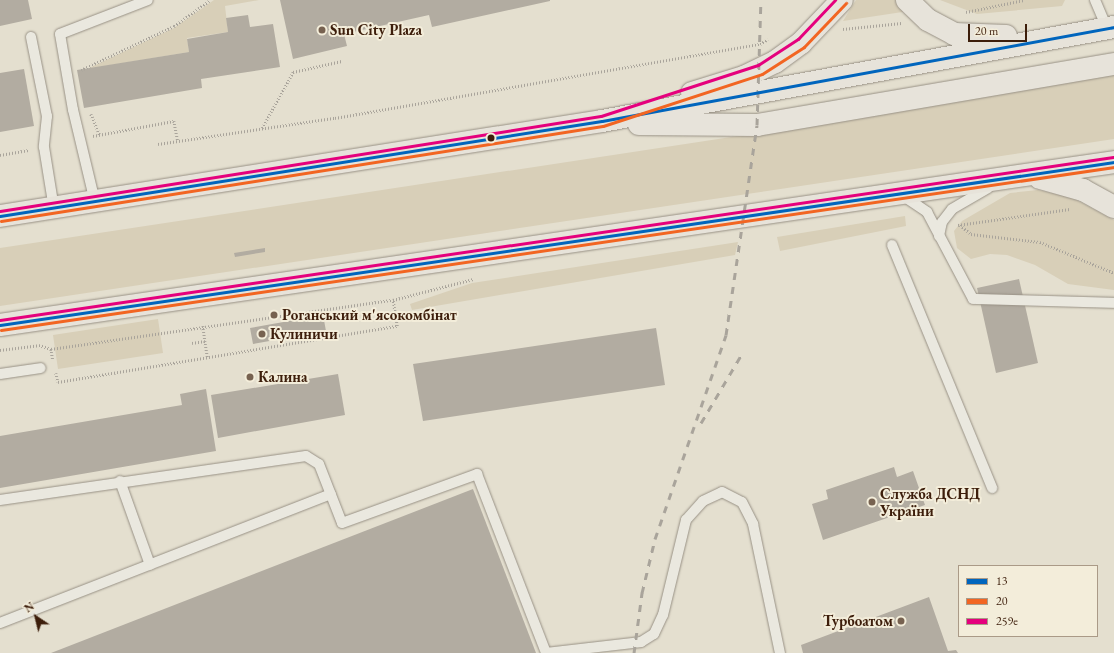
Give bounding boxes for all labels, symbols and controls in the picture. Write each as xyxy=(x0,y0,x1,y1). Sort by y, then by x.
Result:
scale bar xyxy=(970,16,1029,42)
place label: Sun City Plaza xyxy=(330,21,422,39)
text: 20 m xyxy=(975,23,998,39)
marker: Sun City Plaza xyxy=(317,25,327,35)
unlabelled marker xyxy=(486,133,496,143)
place label: Роганський м'ясокомбінат xyxy=(282,306,457,324)
marker: Роганський м'ясокомбінат xyxy=(269,310,279,320)
place label: Кулиничи xyxy=(270,325,338,343)
marker: Кулиничи xyxy=(257,329,267,339)
place label: Калина xyxy=(258,368,307,386)
marker: Калина xyxy=(245,372,255,382)
place label: Служба ДСНД України xyxy=(880,484,980,519)
marker: Служба ДСНД України xyxy=(867,497,877,507)
legend xyxy=(958,565,1098,637)
text: 13 xyxy=(996,573,1008,589)
text: 20 xyxy=(996,593,1008,609)
north arrow xyxy=(16,597,56,637)
text: N xyxy=(21,599,37,615)
place label: Турбоатом xyxy=(823,612,893,630)
text: 259е xyxy=(996,613,1018,629)
marker: Турбоатом xyxy=(896,616,906,626)

